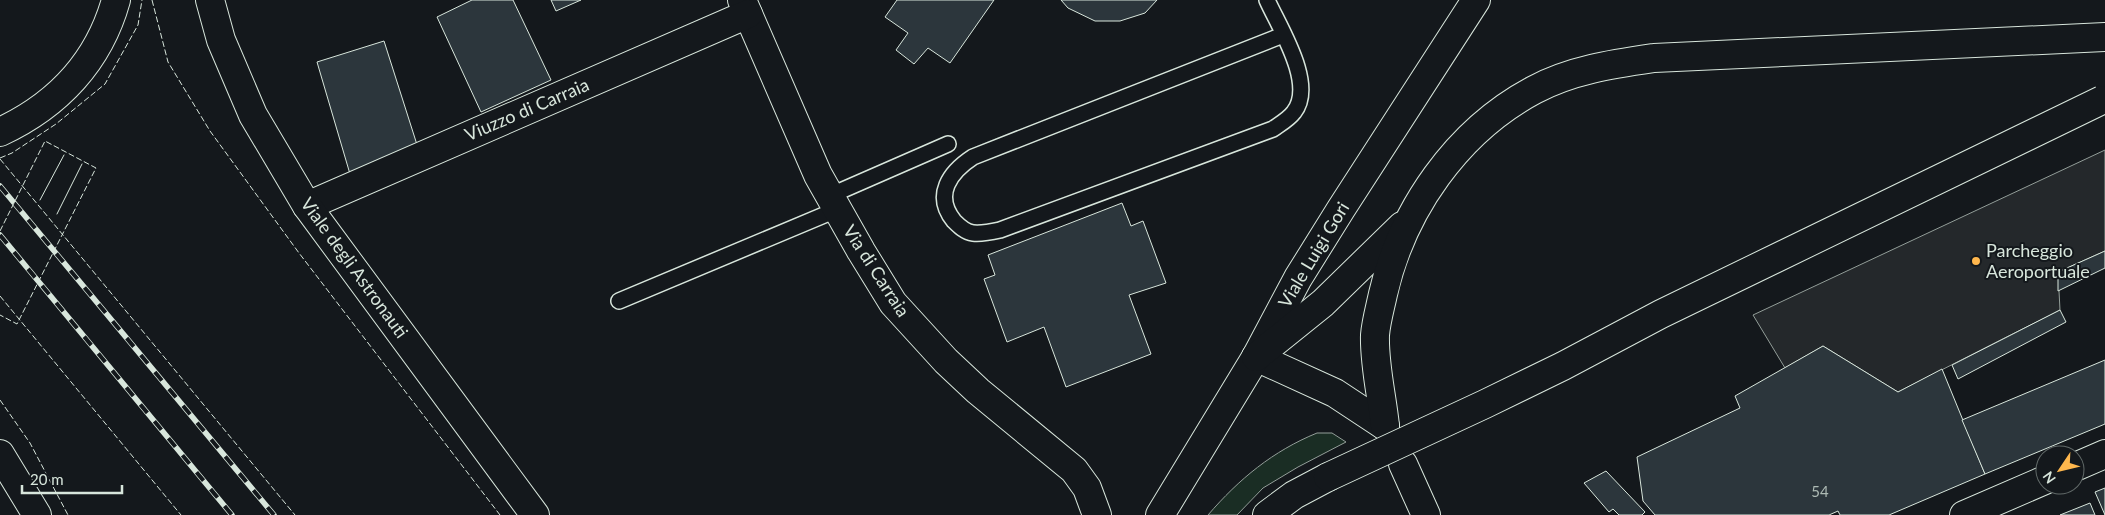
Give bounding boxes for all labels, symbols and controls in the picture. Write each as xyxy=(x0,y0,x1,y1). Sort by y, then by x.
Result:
street label: Viuzzo di Carraia xyxy=(461,73,592,145)
street label: Viale degli Astronauti xyxy=(296,193,413,342)
street label: Viale Luigi Gori xyxy=(1273,198,1353,311)
street label: Via di Carraia xyxy=(839,220,915,321)
place label: Parcheggio Aeroportuale xyxy=(1986,239,2090,282)
marker: Parcheggio Aeroportuale xyxy=(1970,255,1982,267)
north arrow xyxy=(2035,445,2085,495)
scale bar xyxy=(22,462,122,494)
text: N xyxy=(2039,468,2059,487)
text: 20 m xyxy=(30,470,64,488)
house number: 54 xyxy=(1811,482,1829,500)

